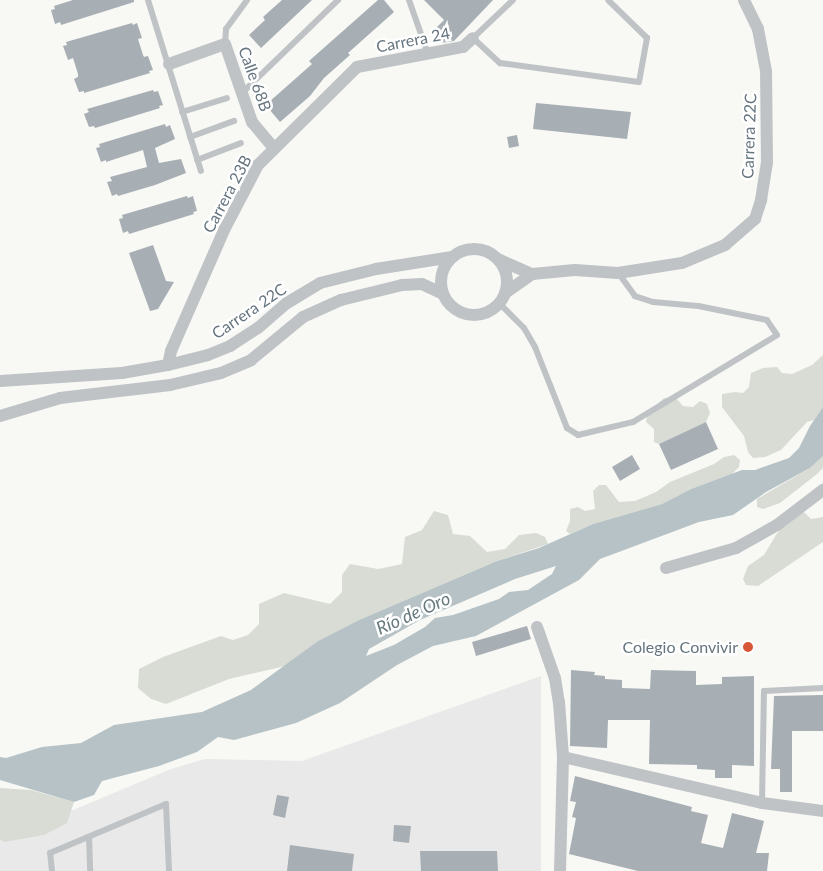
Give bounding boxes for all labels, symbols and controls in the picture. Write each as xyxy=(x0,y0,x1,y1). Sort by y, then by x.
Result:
street label: Carrera 24 xyxy=(374,23,452,57)
street label: Calle 68B xyxy=(234,44,276,114)
street label: Carrera 22C xyxy=(738,93,760,179)
street label: Carrera 23B xyxy=(199,152,255,236)
street label: Carrera 22C xyxy=(208,279,290,343)
water label: Río de Oro xyxy=(373,587,453,639)
place label: Colegio Convivir xyxy=(622,637,738,657)
marker: Colegio Convivir xyxy=(742,641,754,653)

